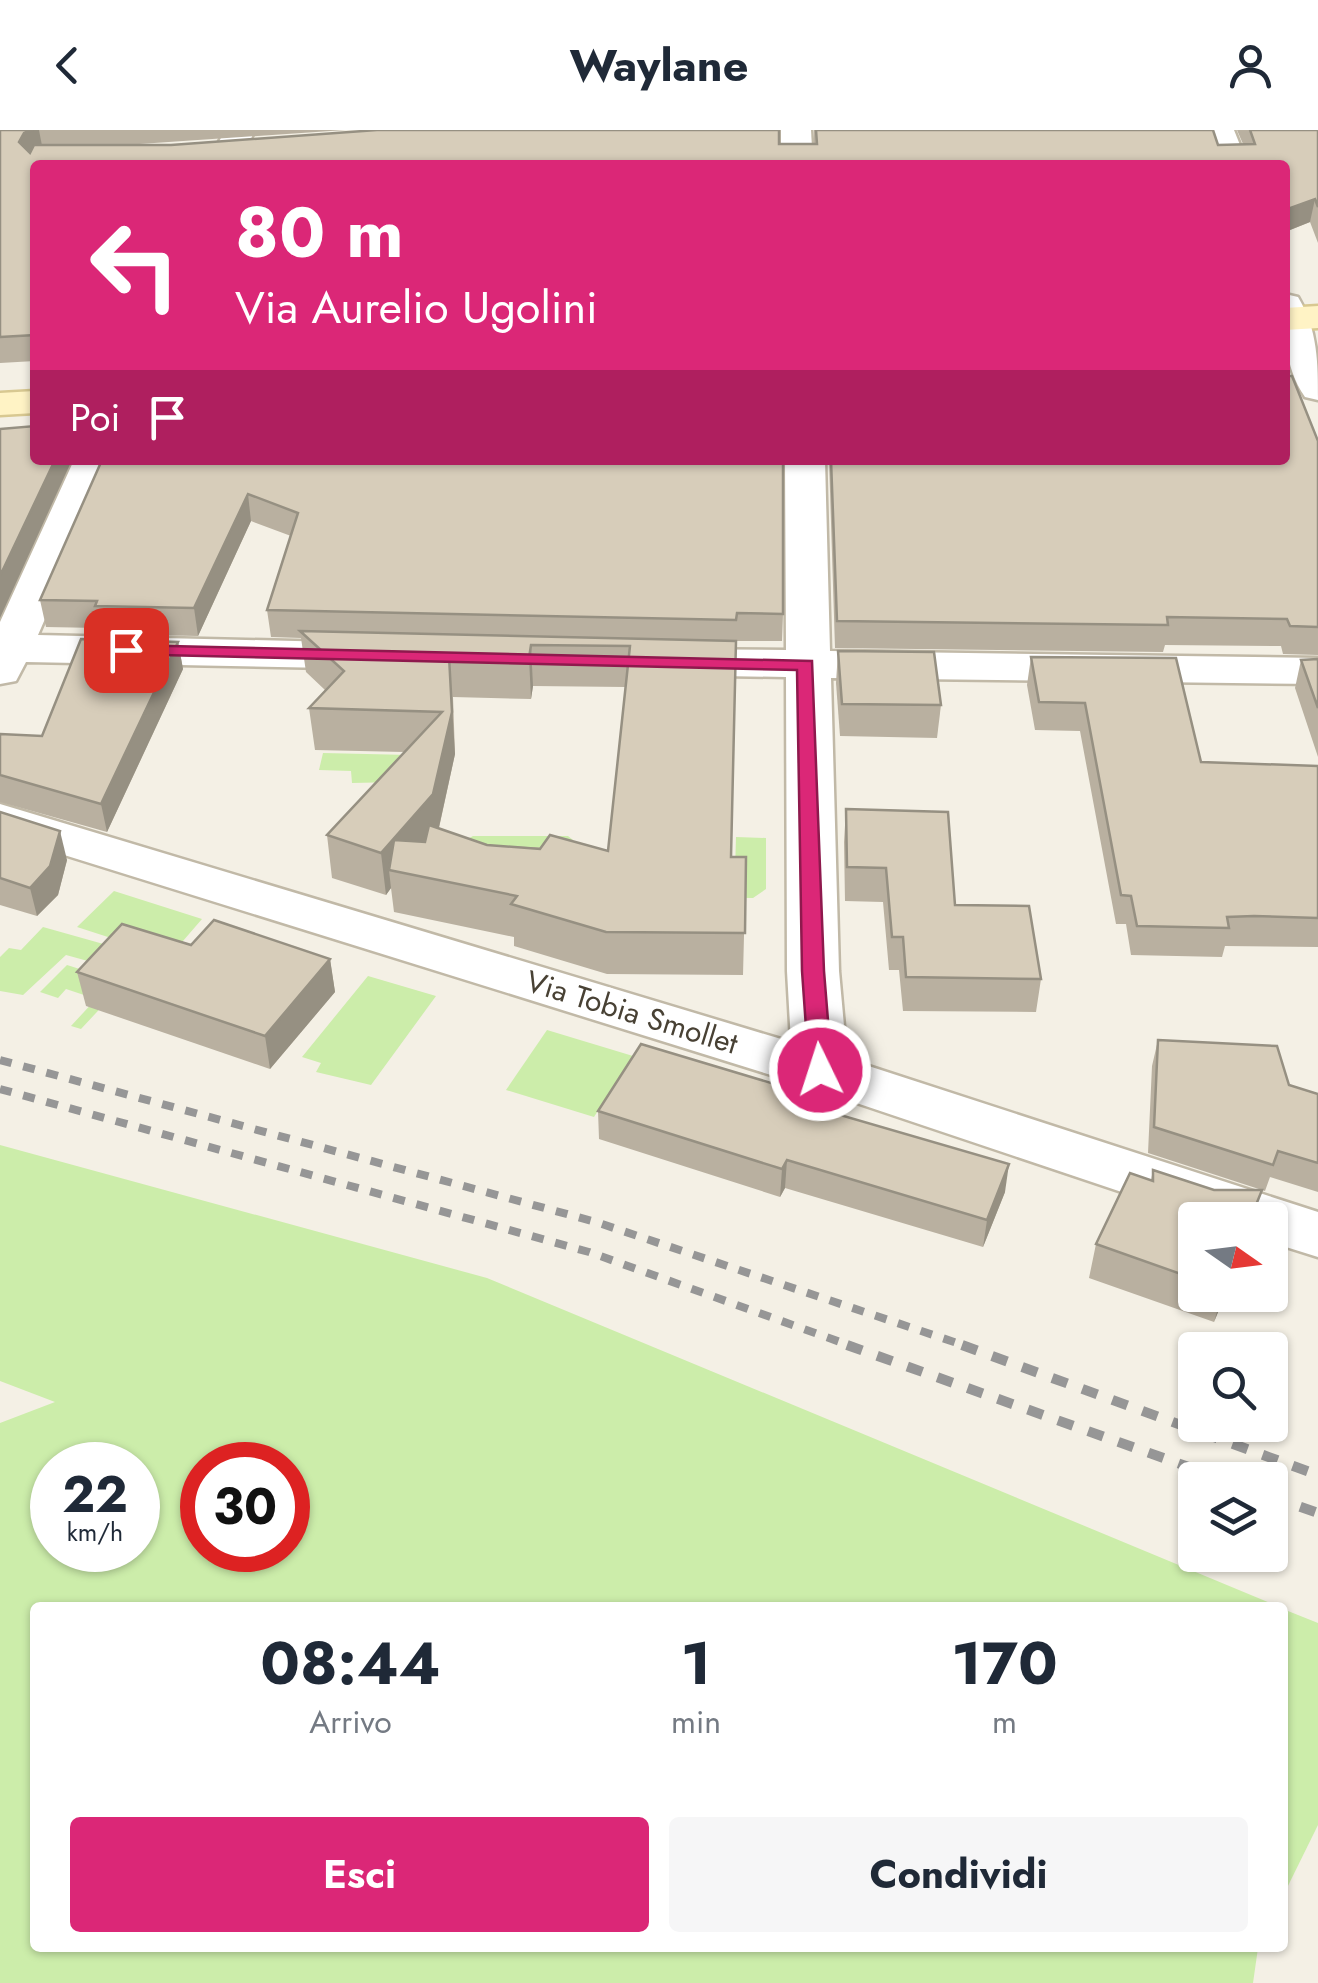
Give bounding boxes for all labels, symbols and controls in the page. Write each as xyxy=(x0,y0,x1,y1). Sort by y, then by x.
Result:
text: Waylane xyxy=(570,33,748,98)
icon: back xyxy=(40,38,95,93)
icon: person xyxy=(1223,38,1278,93)
text: 80 m xyxy=(235,182,404,283)
icon: left xyxy=(70,200,200,330)
text: Via Aurelio Ugolini xyxy=(235,275,598,340)
text: Poi xyxy=(70,390,120,445)
icon: arrive xyxy=(140,390,195,445)
pin xyxy=(84,608,169,693)
icon: arrive xyxy=(99,623,154,678)
street label: Via Tobia Smollet xyxy=(521,959,744,1065)
position arrow xyxy=(768,1018,872,1122)
north arrow xyxy=(1178,1202,1288,1312)
map controls xyxy=(1178,1202,1288,1572)
button: search xyxy=(1178,1332,1288,1442)
speed limit sign: 30 xyxy=(180,1442,310,1572)
text: 22 xyxy=(62,1458,128,1531)
button: layers xyxy=(1178,1462,1288,1572)
text: km/h xyxy=(67,1514,123,1550)
text: 08:44 xyxy=(260,1620,441,1707)
text: 1 xyxy=(681,1620,711,1707)
text: 170 xyxy=(951,1620,1058,1707)
text: Arrivo xyxy=(309,1699,392,1745)
text: min xyxy=(671,1699,721,1745)
text: m xyxy=(992,1699,1017,1745)
button: Esci xyxy=(70,1817,649,1932)
button: Condividi xyxy=(669,1817,1248,1932)

